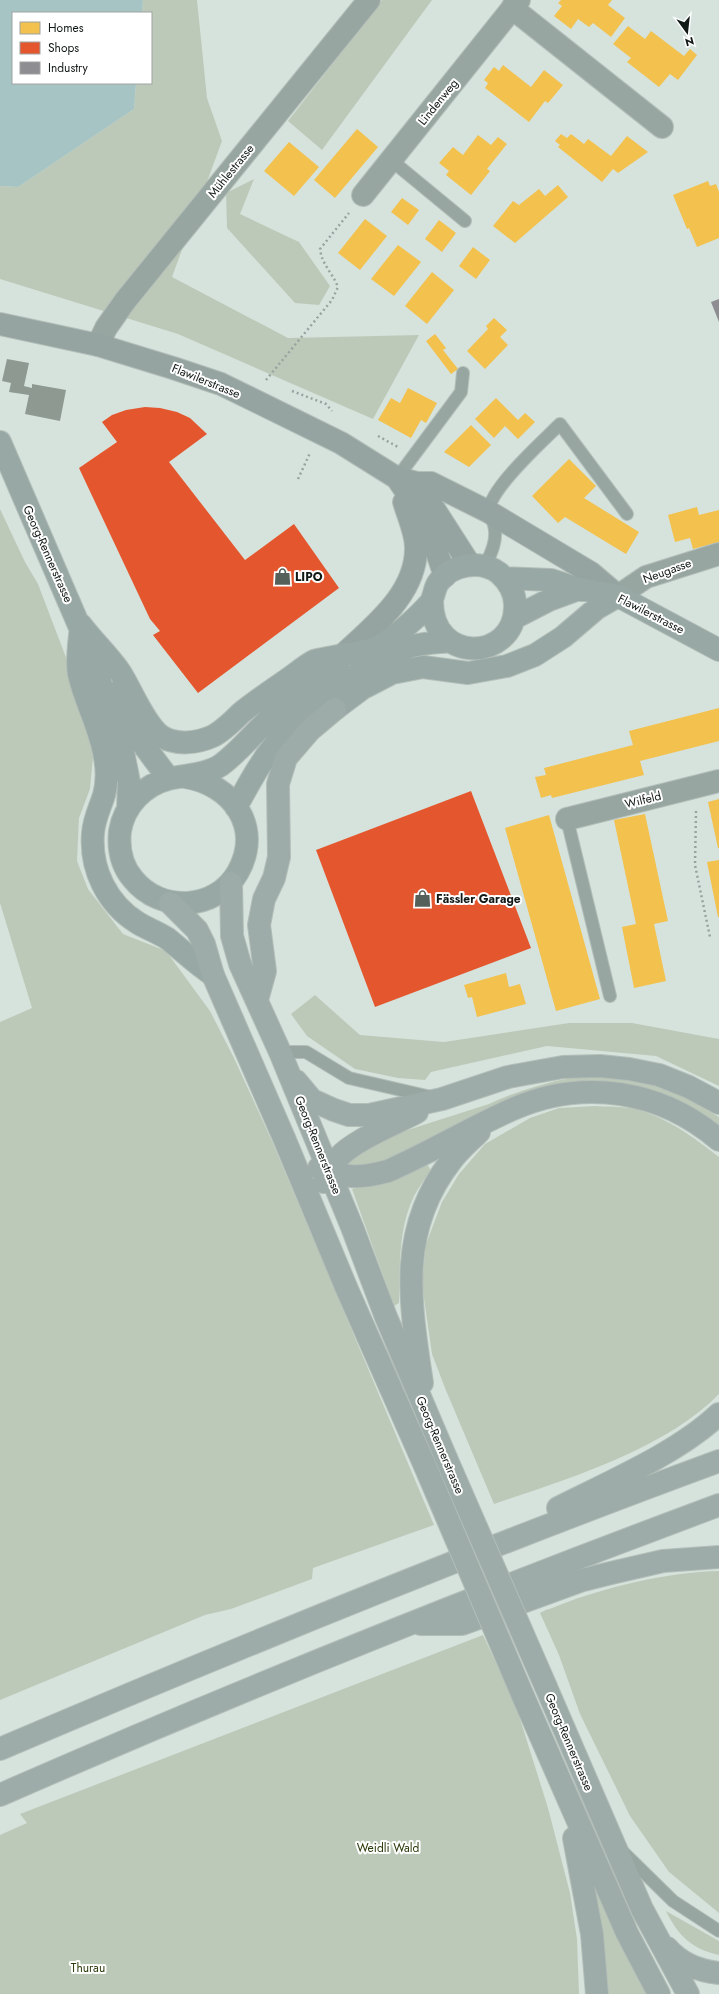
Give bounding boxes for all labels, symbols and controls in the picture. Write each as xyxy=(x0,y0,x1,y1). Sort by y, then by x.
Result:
legend xyxy=(12,12,152,84)
north arrow xyxy=(667,12,707,52)
text: Homes xyxy=(48,19,84,37)
text: N xyxy=(683,33,696,51)
text: Shops xyxy=(48,39,79,57)
text: Industry xyxy=(48,59,89,77)
street label: Lindenweg xyxy=(414,75,462,129)
street label: Mühlestrasse xyxy=(204,140,258,202)
street label: Flawilerstrasse xyxy=(169,359,243,403)
street label: Georg-Rennerstrasse xyxy=(19,503,77,605)
street label: Neugasse xyxy=(640,554,694,588)
shop icon: LIPO xyxy=(272,567,292,587)
place label: LIPO xyxy=(295,568,323,586)
street label: Flawilerstrasse xyxy=(615,590,687,638)
street label: Wilfeld xyxy=(623,787,663,813)
shop icon: Fässler Garage xyxy=(413,889,433,909)
place label: Fässler Garage xyxy=(436,890,521,908)
street label: Georg-Rennerstrasse xyxy=(290,1093,346,1197)
street label: Georg-Rennerstrasse xyxy=(411,1393,469,1497)
street label: Georg-Rennerstrasse xyxy=(540,1690,598,1794)
park label: Weidli Wald xyxy=(357,1839,419,1857)
park label: Thurau xyxy=(71,1959,105,1977)

